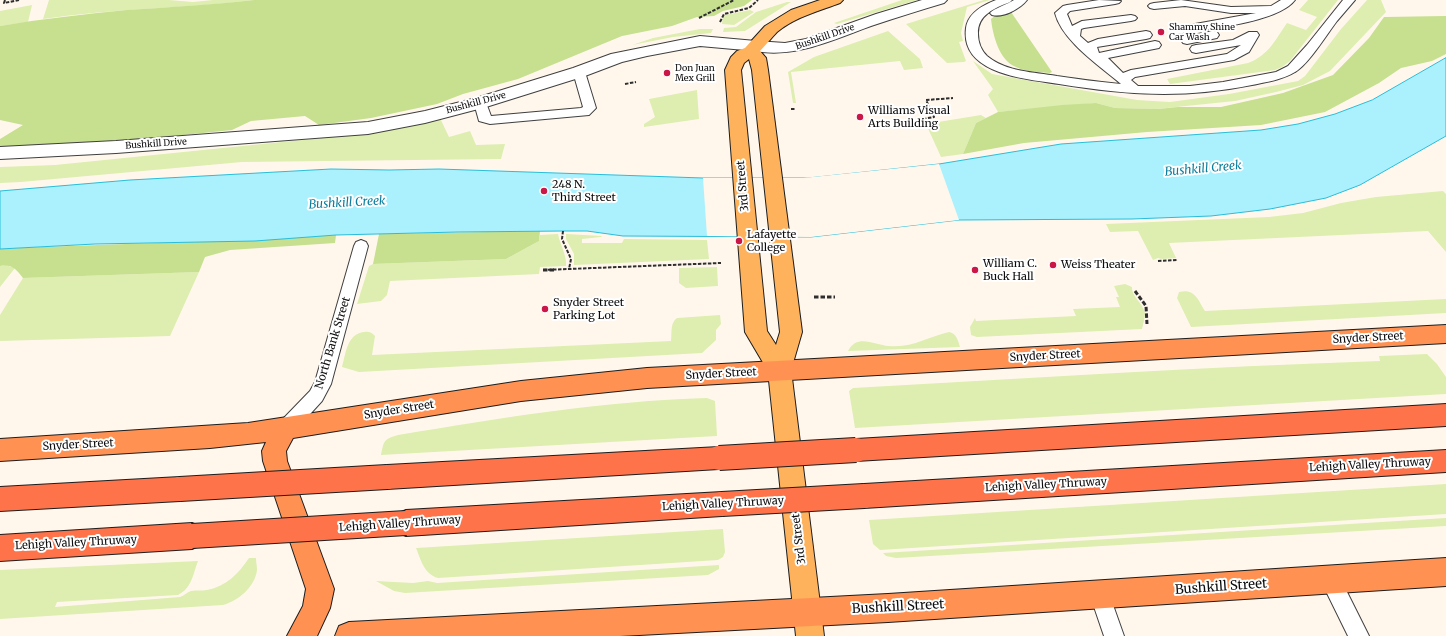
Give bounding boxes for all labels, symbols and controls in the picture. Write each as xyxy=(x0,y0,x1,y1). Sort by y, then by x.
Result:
street label: Bushkill Drive xyxy=(794,22,856,52)
place label: Shammy Shine Car Wash xyxy=(1169,22,1235,43)
marker: Shammy Shine Car Wash xyxy=(1156,27,1166,37)
place label: Don Juan Mex Grill xyxy=(675,63,715,84)
marker: Don Juan Mex Grill xyxy=(662,68,672,78)
street label: Bushkill Drive xyxy=(445,90,507,116)
place label: Williams Visual Arts Building xyxy=(868,104,950,130)
marker: Williams Visual Arts Building xyxy=(855,112,865,122)
street label: Bushkill Drive xyxy=(125,136,187,152)
water label: Bushkill Creek xyxy=(1164,158,1242,180)
street label: 3rd Street xyxy=(734,160,752,212)
place label: 248 N. Third Street xyxy=(552,178,616,204)
marker: 248 N. Third Street xyxy=(539,186,549,196)
water label: Bushkill Creek xyxy=(308,194,386,212)
place label: Lafayette College xyxy=(747,228,796,254)
marker: Lafayette College xyxy=(734,236,744,246)
place label: William C. Buck Hall xyxy=(983,257,1037,283)
place label: Weiss Theater xyxy=(1061,258,1135,272)
marker: Weiss Theater xyxy=(1048,260,1058,270)
marker: William C. Buck Hall xyxy=(970,265,980,275)
street label: North Bank Street xyxy=(313,295,353,391)
place label: Snyder Street Parking Lot xyxy=(553,296,624,322)
marker: Snyder Street Parking Lot xyxy=(540,304,550,314)
street label: Snyder Street xyxy=(1332,330,1404,346)
street label: Snyder Street xyxy=(1009,348,1081,364)
street label: Snyder Street xyxy=(685,366,757,382)
street label: Snyder Street xyxy=(363,398,435,422)
street label: Snyder Street xyxy=(42,437,114,453)
street label: Lehigh Valley Thruway xyxy=(1309,455,1431,475)
street label: Lehigh Valley Thruway xyxy=(985,475,1107,495)
street label: Lehigh Valley Thruway xyxy=(662,494,784,514)
street label: Lehigh Valley Thruway xyxy=(339,513,461,535)
street label: 3rd Street xyxy=(789,513,809,565)
street label: Lehigh Valley Thruway xyxy=(15,533,137,553)
street label: Bushkill Street xyxy=(1174,576,1268,598)
street label: Bushkill Street xyxy=(851,597,945,617)

